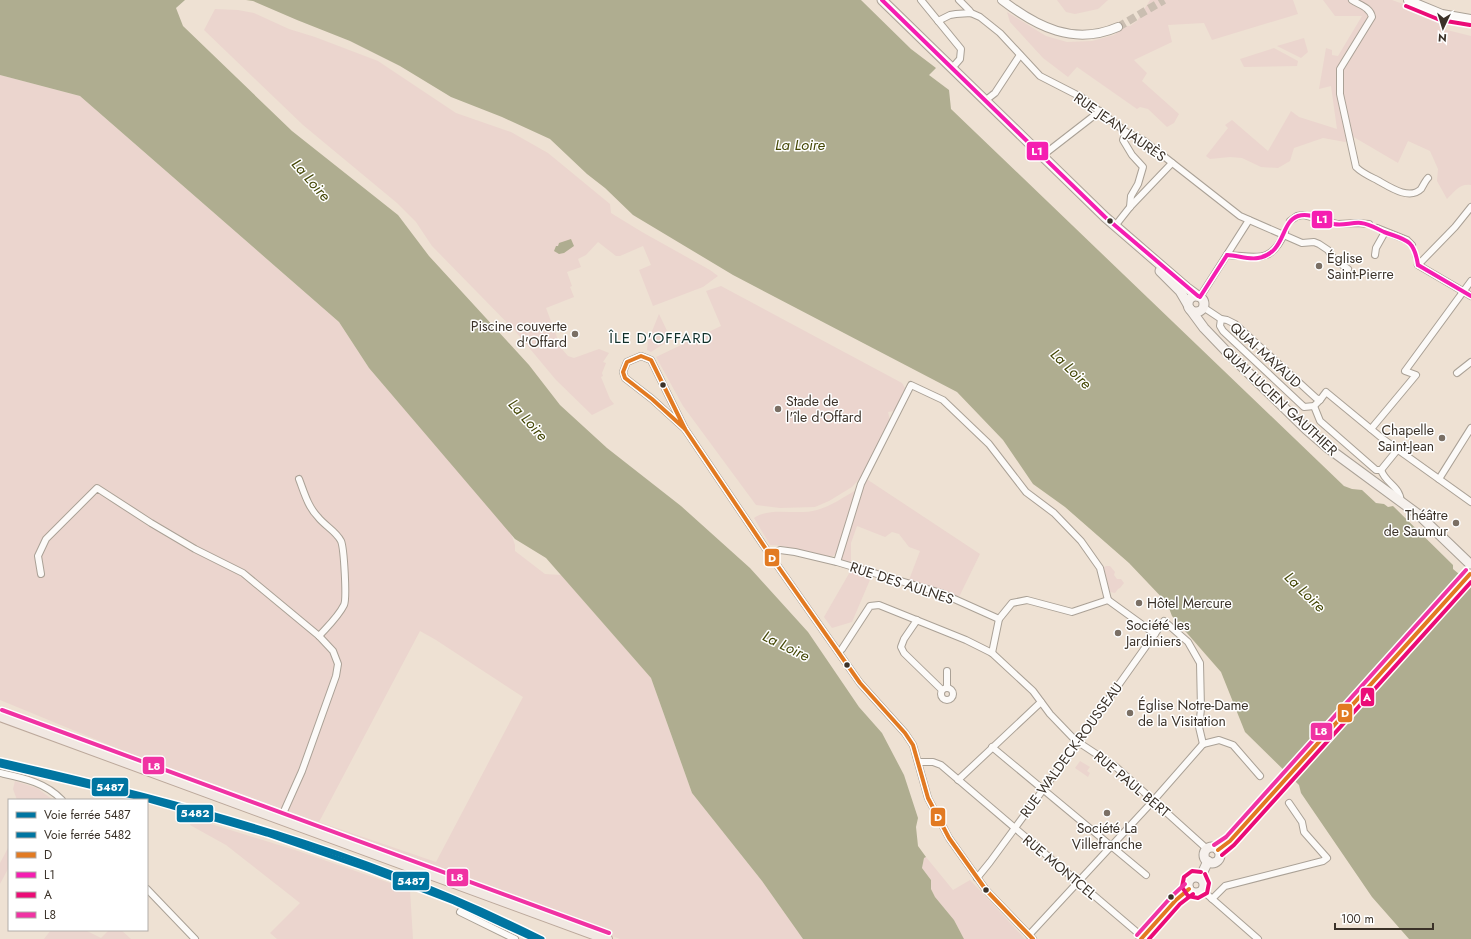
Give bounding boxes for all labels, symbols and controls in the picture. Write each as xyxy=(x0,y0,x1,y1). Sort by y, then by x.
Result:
north arrow xyxy=(1423,8,1463,48)
text: N xyxy=(1437,30,1447,46)
street label: RUE JEAN JAURÈS xyxy=(1070,88,1170,166)
water label: La Loire xyxy=(775,134,825,156)
line badge: L1 xyxy=(1026,141,1049,161)
text: L1 xyxy=(1031,143,1043,159)
water label: La Loire xyxy=(286,154,336,206)
line badge: L1 xyxy=(1311,210,1333,229)
text: L1 xyxy=(1316,211,1328,227)
unlabelled marker xyxy=(1105,216,1115,226)
place label: Église Saint-Pierre xyxy=(1327,248,1394,284)
marker: Église Saint-Pierre xyxy=(1314,261,1324,271)
place label: Piscine couverte d'Offard xyxy=(471,316,567,352)
street label: QUAI MAYAUD xyxy=(1226,317,1306,393)
district label: ÎLE D'OFFARD xyxy=(608,327,713,349)
marker: Piscine couverte d'Offard xyxy=(570,329,580,339)
street label: QUAI LUCIEN GAUTHIER xyxy=(1218,342,1342,460)
water label: La Loire xyxy=(1045,344,1097,395)
unlabelled marker xyxy=(658,380,668,390)
place label: Stade de l'île d'Offard xyxy=(786,391,862,427)
water label: La Loire xyxy=(503,394,553,446)
marker: Stade de l'île d'Offard xyxy=(773,404,783,414)
place label: Chapelle Saint-Jean xyxy=(1378,420,1434,456)
marker: Chapelle Saint-Jean xyxy=(1437,433,1447,443)
place label: Théâtre de Saumur xyxy=(1384,505,1448,541)
marker: Théâtre de Saumur xyxy=(1451,518,1461,528)
line badge: D xyxy=(764,548,780,567)
text: D xyxy=(768,550,776,566)
street label: RUE DES AULNES xyxy=(847,557,957,609)
water label: La Loire xyxy=(1279,567,1331,618)
place label: Hôtel Mercure xyxy=(1147,593,1232,613)
marker: Hôtel Mercure xyxy=(1134,598,1144,608)
place label: Société les Jardiniers xyxy=(1124,615,1190,651)
water label: La Loire xyxy=(759,625,814,667)
marker: Société les Jardiniers xyxy=(1113,628,1123,638)
unlabelled marker xyxy=(842,660,852,670)
street label: RUE WALDECK-ROUSSEAU xyxy=(1015,678,1127,822)
line badge: A xyxy=(1360,687,1375,707)
text: A xyxy=(1362,689,1372,705)
place label: Église Notre-Dame de la Visitation xyxy=(1138,695,1249,731)
line badge: D xyxy=(1337,703,1353,723)
text: D xyxy=(1341,705,1349,721)
marker: Église Notre-Dame de la Visitation xyxy=(1125,708,1135,718)
line badge: L8 xyxy=(1310,722,1333,741)
text: L8 xyxy=(1315,723,1327,739)
street label: RUE PAUL BERT xyxy=(1090,746,1175,822)
line badge: L8 xyxy=(142,756,165,775)
text: L8 xyxy=(148,758,160,774)
line badge: 5487 xyxy=(91,777,129,797)
text: 5487 xyxy=(96,779,124,795)
legend xyxy=(8,799,148,931)
line badge: 5482 xyxy=(176,804,214,823)
text: 5482 xyxy=(181,805,209,821)
text: Voie ferrée 5487 xyxy=(44,806,131,824)
line badge: D xyxy=(930,807,946,827)
marker: Société La Villefranche xyxy=(1102,808,1112,818)
text: D xyxy=(934,809,942,825)
place label: Société La Villefranche xyxy=(1072,818,1142,854)
text: Voie ferrée 5482 xyxy=(44,826,131,844)
street label: RUE MONTCEL xyxy=(1019,830,1102,904)
text: D xyxy=(44,846,52,864)
text: L1 xyxy=(44,866,55,884)
line badge: L8 xyxy=(446,868,469,887)
text: L8 xyxy=(451,869,463,885)
line badge: 5487 xyxy=(392,871,430,891)
text: 5487 xyxy=(397,873,425,889)
unlabelled marker xyxy=(981,885,991,895)
text: A xyxy=(44,886,52,904)
unlabelled marker xyxy=(1166,892,1176,902)
scale bar xyxy=(1335,905,1433,931)
text: L8 xyxy=(44,906,56,924)
text: 100 m xyxy=(1341,910,1374,928)

